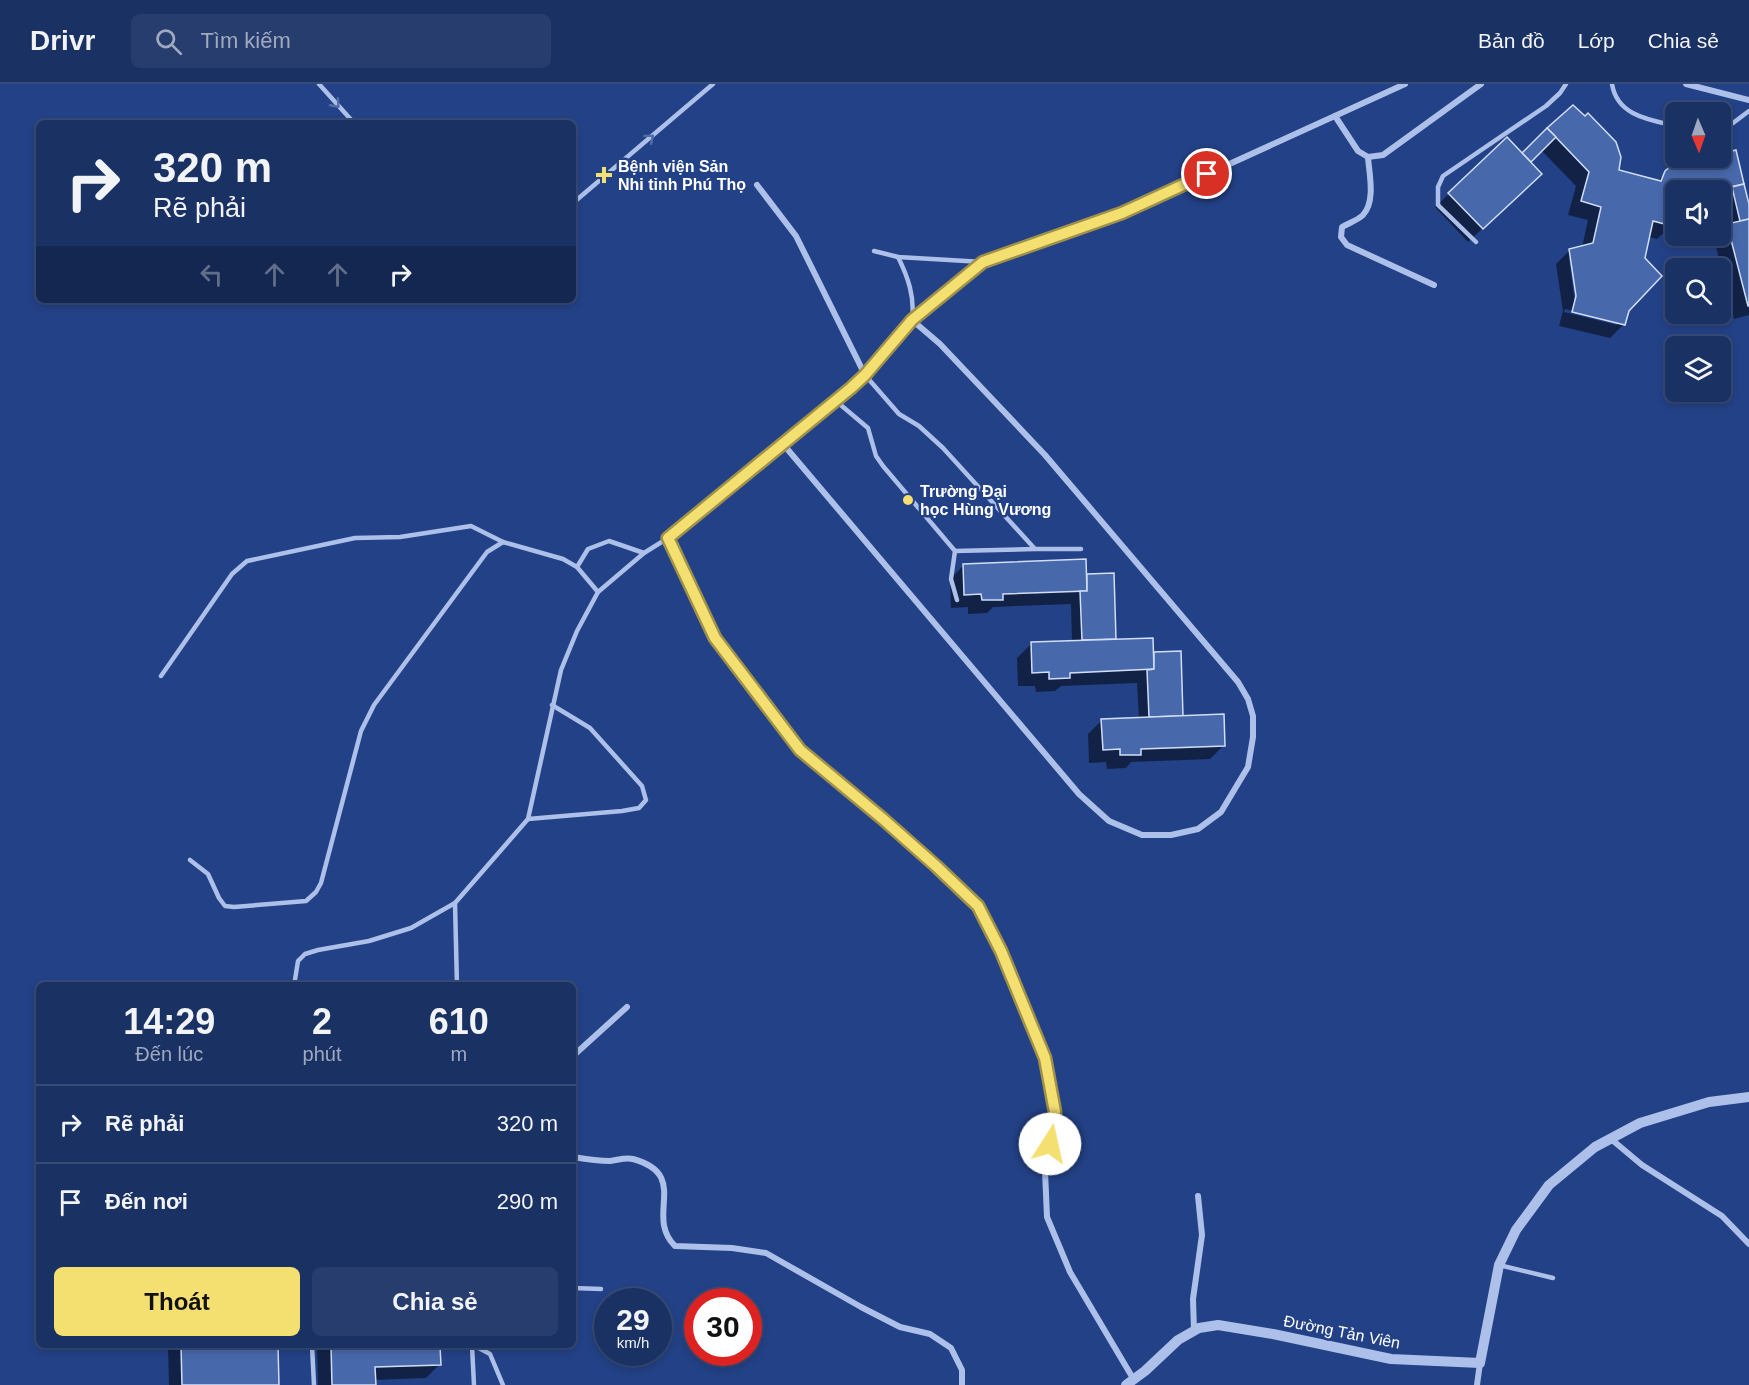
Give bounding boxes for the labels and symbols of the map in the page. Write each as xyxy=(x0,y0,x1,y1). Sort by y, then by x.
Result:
one-way arrow xyxy=(329,97,340,107)
north arrow xyxy=(1665,102,1731,168)
one-way arrow xyxy=(643,134,654,145)
pin xyxy=(1181,148,1232,199)
place label: Bệnh viện Sản Nhi tỉnh Phú Thọ xyxy=(618,158,746,193)
marker: Bệnh viện Sản Nhi tỉnh Phú Thọ xyxy=(595,166,613,184)
place label: Trường Đại học Hùng Vương xyxy=(920,483,1051,518)
marker: Trường Đại học Hùng Vương xyxy=(901,493,915,507)
position arrow xyxy=(1018,1112,1082,1176)
speed limit sign: 30 xyxy=(684,1288,762,1366)
street label: Đường Tản Viên xyxy=(1282,1312,1402,1352)

